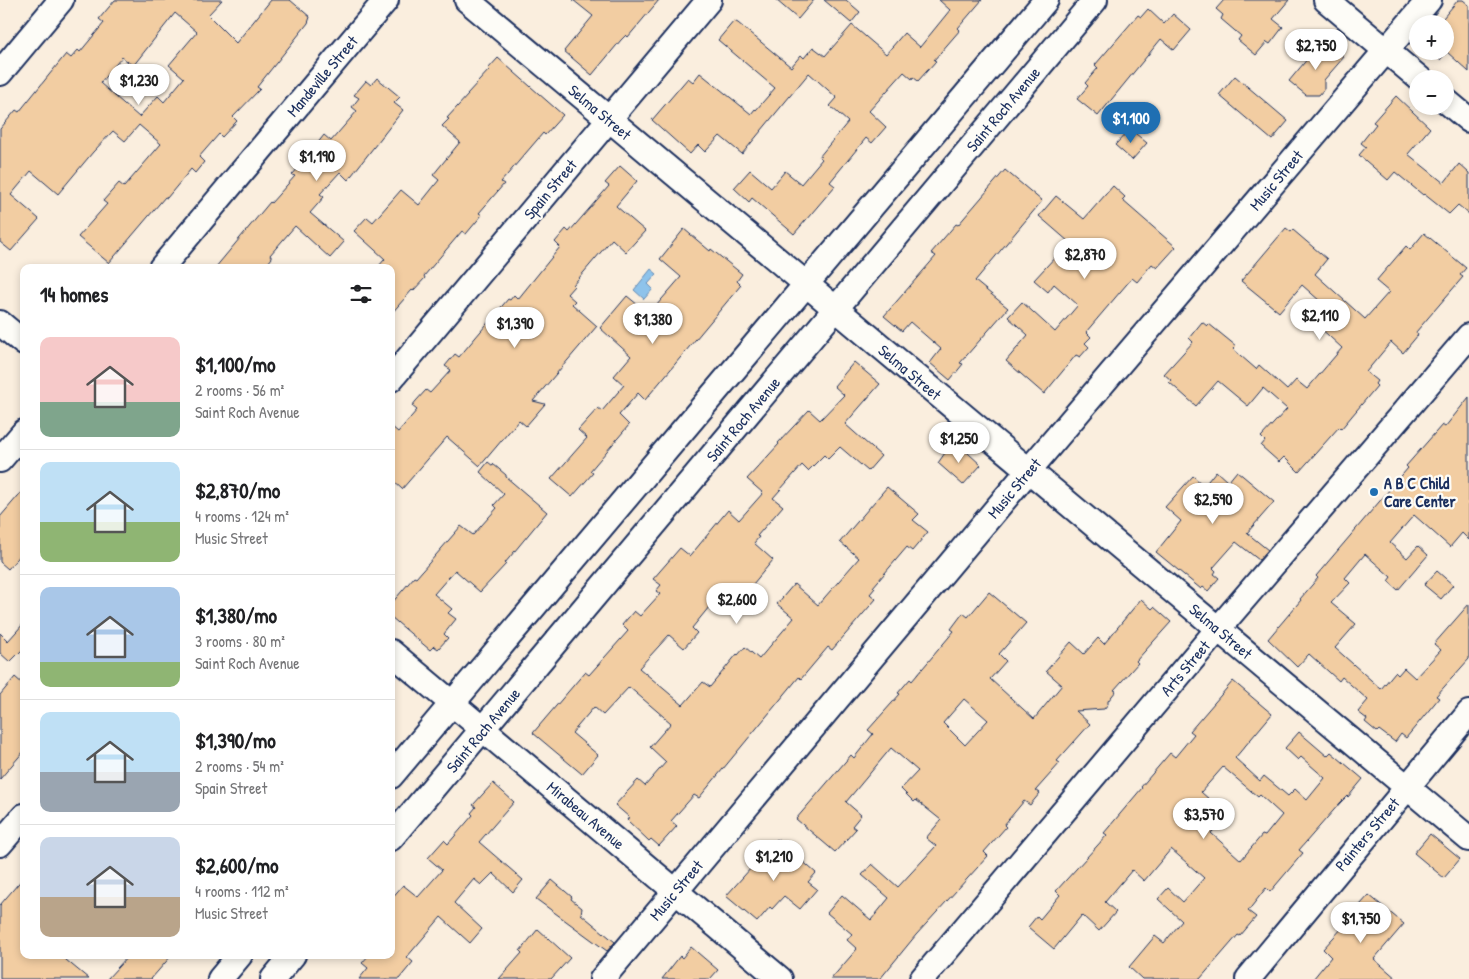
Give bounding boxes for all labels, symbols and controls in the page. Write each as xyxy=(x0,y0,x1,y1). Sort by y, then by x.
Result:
map controls xyxy=(1409,15,1454,115)
button: + xyxy=(1409,15,1454,60)
pin: $2,750 xyxy=(1275,28,1357,71)
street label: Mandeville Street xyxy=(281,30,363,121)
text: $2,750 xyxy=(1296,34,1336,56)
street label: Saint Roch Avenue xyxy=(961,61,1045,156)
pin: $1,230 xyxy=(98,64,180,106)
text: $1,230 xyxy=(120,69,158,91)
button: − xyxy=(1409,70,1454,115)
street label: Selma Street xyxy=(564,79,637,145)
pin: $1,100 xyxy=(1090,102,1172,144)
text: $1,100 xyxy=(1112,107,1150,129)
pin: $1,190 xyxy=(276,140,358,182)
text: $1,190 xyxy=(299,145,335,167)
street label: Music Street xyxy=(1244,145,1308,215)
street label: Spain Street xyxy=(518,154,582,224)
pin: $2,870 xyxy=(1044,238,1126,280)
text: $2,870 xyxy=(1065,243,1105,265)
text: 14 homes xyxy=(40,280,108,309)
icon: filters xyxy=(347,280,375,308)
pin: $2,110 xyxy=(1279,298,1361,341)
pin: $1,380 xyxy=(612,302,694,345)
text: $2,110 xyxy=(1301,304,1339,326)
pin: $1,390 xyxy=(474,306,556,349)
text: $1,380 xyxy=(634,308,672,330)
text: $1,390 xyxy=(496,312,534,334)
street label: Selma Street xyxy=(874,339,947,405)
text: $1,100/mo xyxy=(195,350,276,379)
icon: home xyxy=(80,357,140,417)
street label: Saint Roch Avenue xyxy=(701,371,785,466)
text: 2 rooms · 56 m² xyxy=(195,379,284,401)
text: Saint Roch Avenue xyxy=(195,401,300,423)
pin: $1,250 xyxy=(918,422,1000,464)
text: $1,250 xyxy=(940,427,978,449)
street label: Music Street xyxy=(982,453,1046,523)
place label: A B C Child Care Center xyxy=(1384,472,1456,512)
text: $2,870/mo xyxy=(195,476,280,505)
icon: home xyxy=(80,482,140,542)
pin: $2,590 xyxy=(1172,482,1254,525)
marker: A B C Child Care Center xyxy=(1368,486,1380,498)
text: $2,590 xyxy=(1194,488,1232,510)
text: 4 rooms · 124 m² xyxy=(195,505,289,527)
text: Music Street xyxy=(195,527,268,549)
pin: $2,600 xyxy=(696,582,778,625)
text: $2,600 xyxy=(717,588,757,610)
street label: Selma Street xyxy=(1185,598,1258,664)
text: $1,380/mo xyxy=(195,601,277,630)
icon: home xyxy=(80,607,140,667)
text: 3 rooms · 80 m² xyxy=(195,630,285,652)
street label: Arts Street xyxy=(1155,635,1215,701)
text: Saint Roch Avenue xyxy=(195,652,300,674)
street label: Saint Roch Avenue xyxy=(441,682,525,777)
text: $1,390/mo xyxy=(195,726,276,755)
icon: home xyxy=(80,732,140,792)
text: 2 rooms · 54 m² xyxy=(195,755,284,777)
street label: Mirabeau Avenue xyxy=(542,776,630,854)
text: Spain Street xyxy=(195,777,267,799)
street label: Painters Street xyxy=(1330,792,1405,876)
pin: $3,570 xyxy=(1163,798,1245,840)
text: $3,570 xyxy=(1184,803,1224,825)
pin: $1,210 xyxy=(733,840,815,882)
text: $1,210 xyxy=(755,845,793,867)
text: $2,600/mo xyxy=(195,851,279,880)
street label: Music Street xyxy=(644,855,708,925)
icon: home xyxy=(80,857,140,917)
text: 4 rooms · 112 m² xyxy=(195,880,289,902)
text: Music Street xyxy=(195,902,268,924)
pin: $1,750 xyxy=(1320,902,1402,944)
text: $1,750 xyxy=(1341,907,1381,929)

